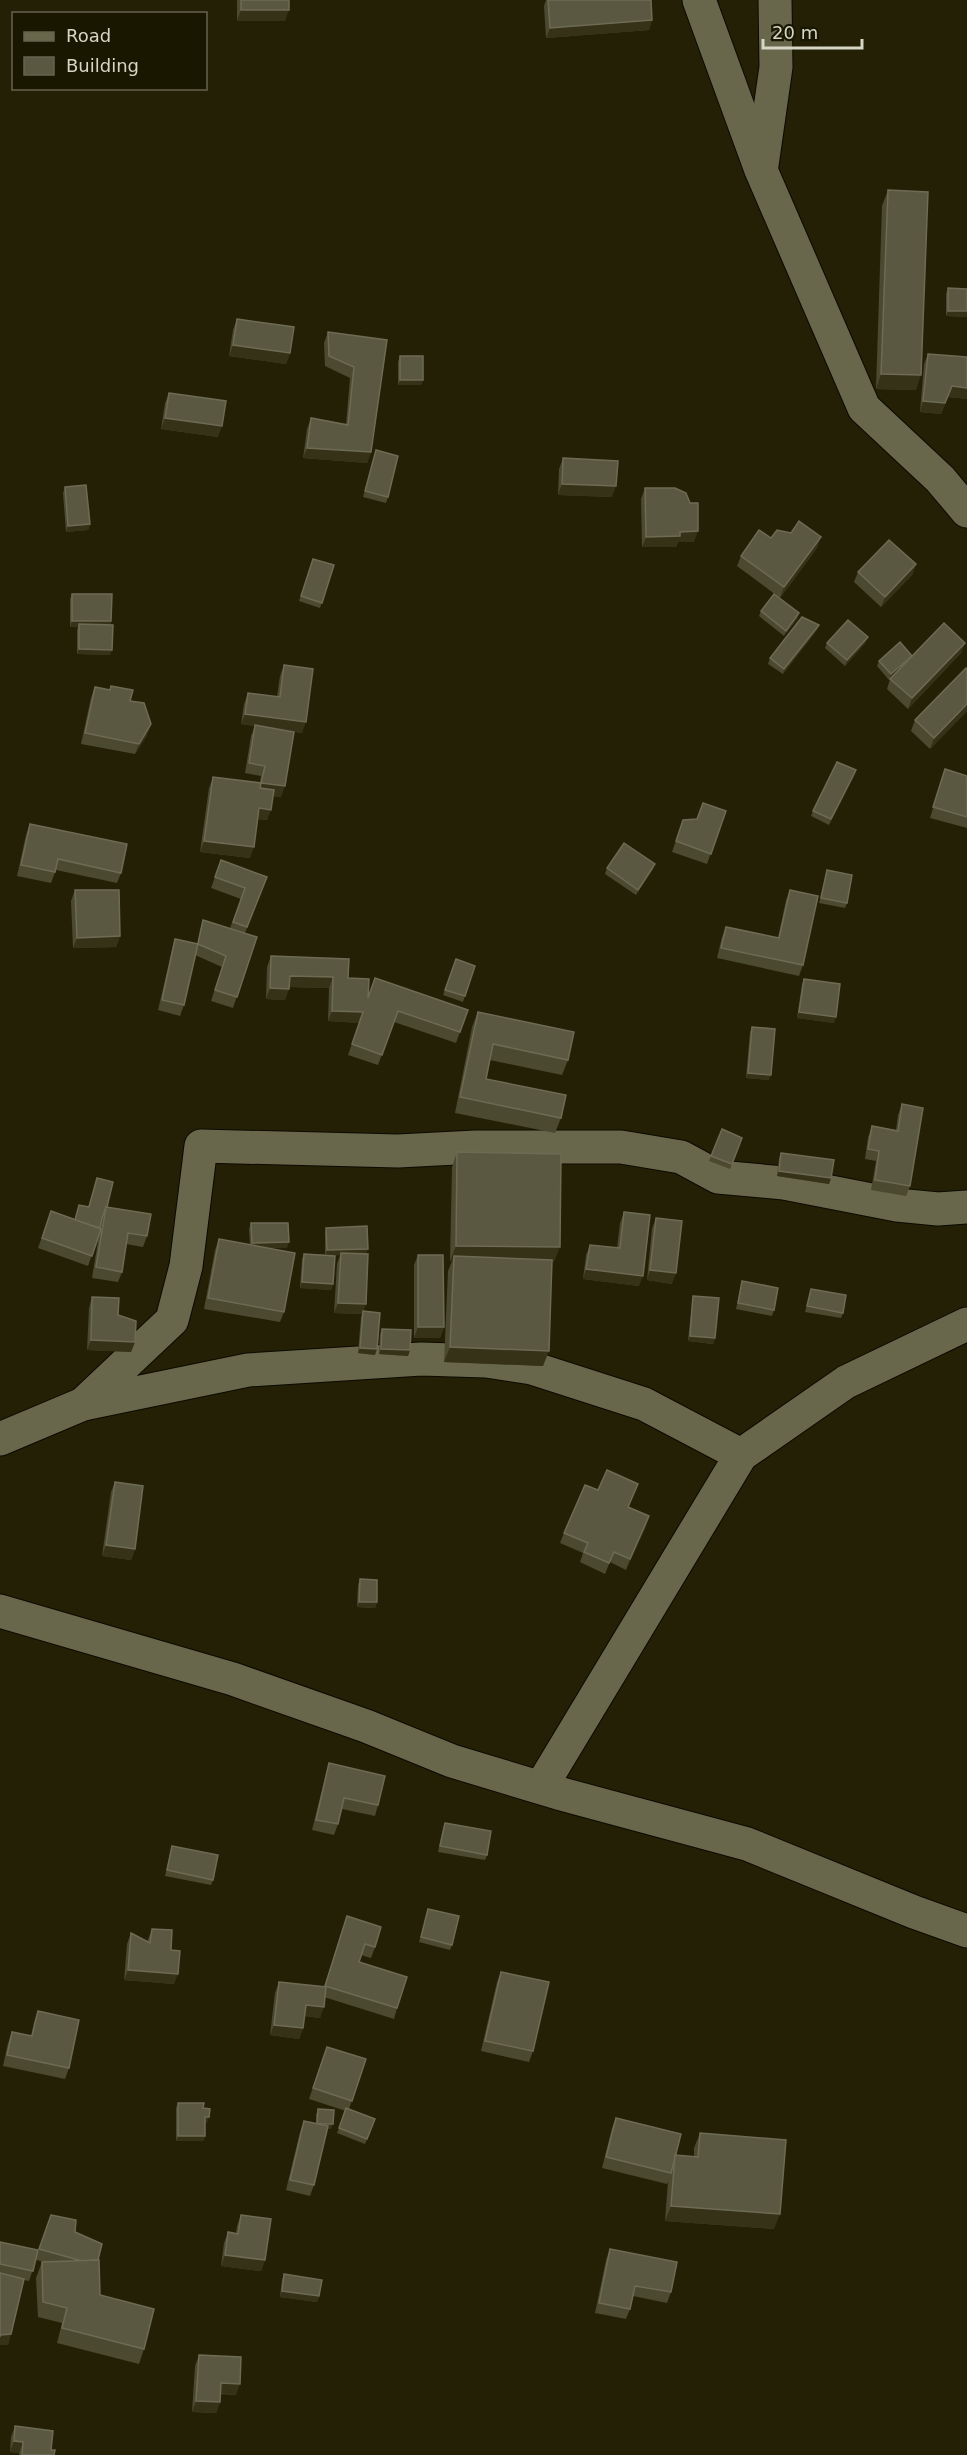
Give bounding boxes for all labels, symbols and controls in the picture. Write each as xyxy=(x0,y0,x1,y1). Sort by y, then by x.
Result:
legend xyxy=(12,12,207,90)
scale bar xyxy=(763,12,862,50)
text: 20 m xyxy=(772,22,818,43)
text: Road xyxy=(66,25,111,46)
text: Building xyxy=(66,55,139,76)

